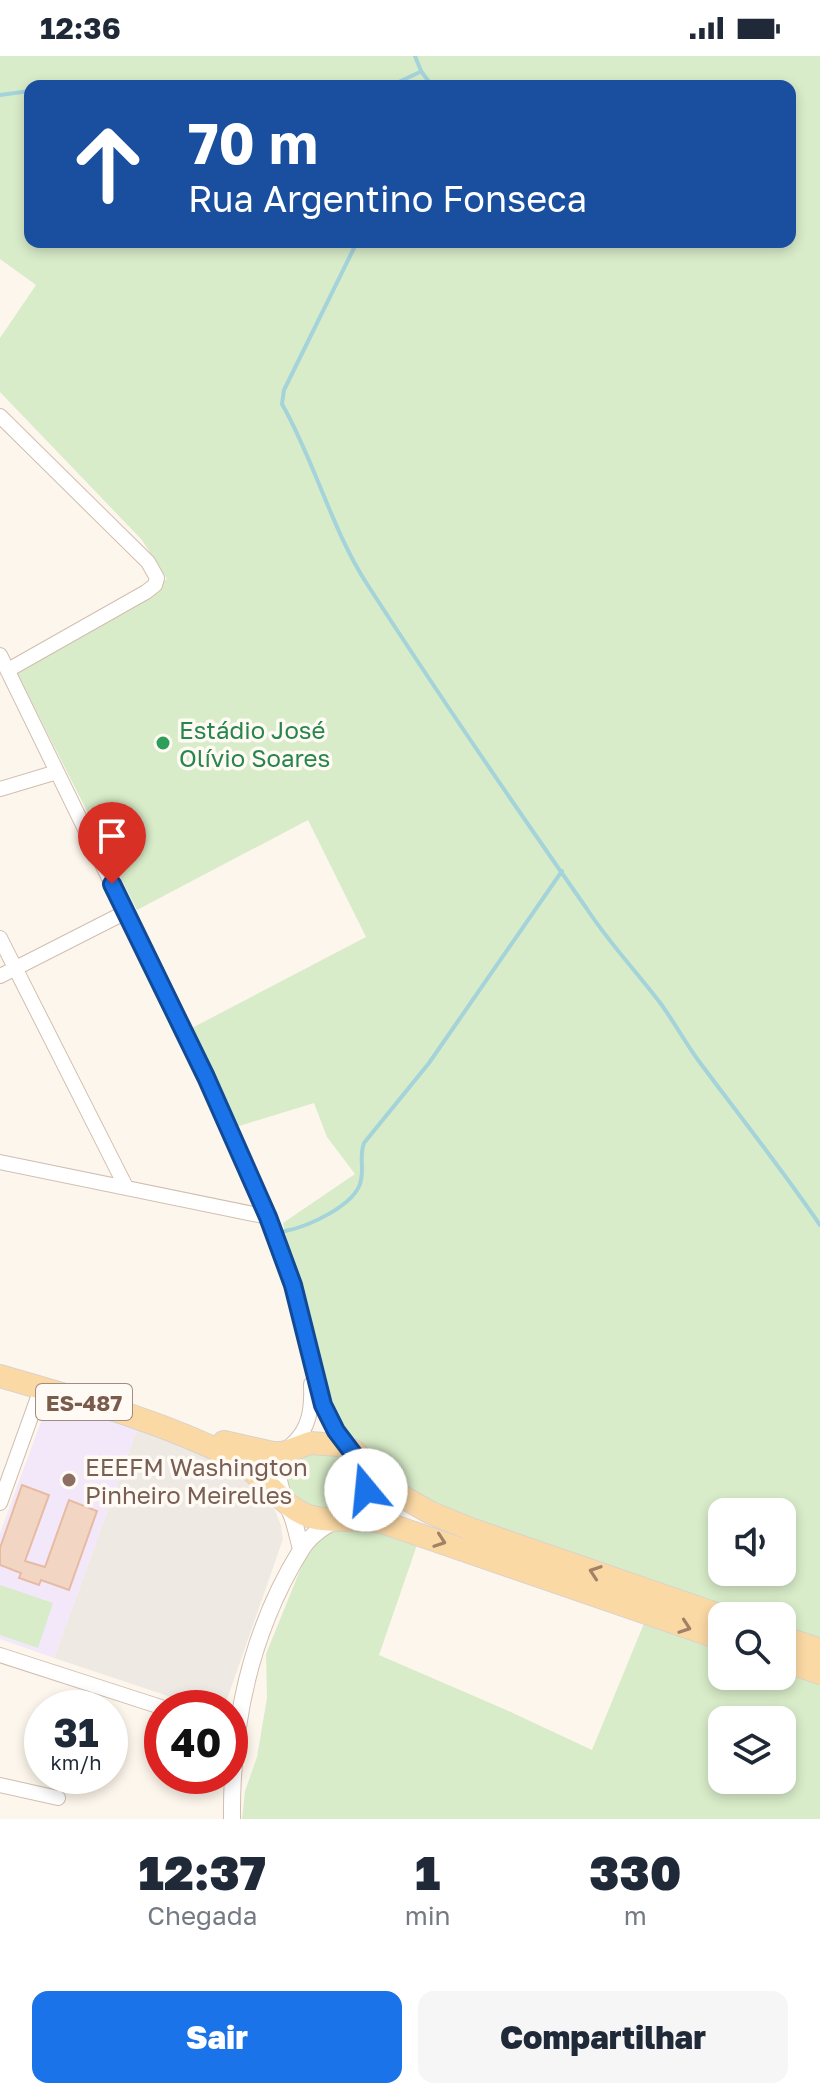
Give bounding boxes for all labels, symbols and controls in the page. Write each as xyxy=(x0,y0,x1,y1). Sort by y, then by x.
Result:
text: 12:36 xyxy=(40,10,121,46)
text: 70 m xyxy=(188,109,318,176)
icon: ahead xyxy=(56,112,160,216)
text: Rua Argentino Fonseca xyxy=(188,177,587,220)
place label: Estádio José Olívio Soares xyxy=(179,715,330,772)
marker: Estádio José Olívio Soares xyxy=(154,734,172,752)
pin xyxy=(78,802,146,884)
icon: arrive xyxy=(90,814,134,858)
road number: ES-487 xyxy=(36,1384,132,1420)
position arrow xyxy=(324,1448,408,1532)
place label: EEEFM Washington Pinheiro Meirelles xyxy=(85,1452,308,1509)
marker: EEEFM Washington Pinheiro Meirelles xyxy=(60,1471,78,1489)
map controls xyxy=(708,1498,796,1794)
button: sound xyxy=(708,1498,796,1586)
one-way arrow xyxy=(432,1532,446,1548)
one-way arrow xyxy=(589,1566,603,1582)
button: search xyxy=(708,1602,796,1690)
one-way arrow xyxy=(677,1617,691,1633)
speed limit sign: 40 xyxy=(144,1690,248,1794)
button: layers xyxy=(708,1706,796,1794)
text: 31 xyxy=(54,1708,99,1756)
text: km/h xyxy=(51,1750,101,1774)
text: 12:37 xyxy=(139,1843,266,1901)
text: 1 xyxy=(415,1843,440,1901)
text: 330 xyxy=(589,1843,681,1901)
text: Chegada xyxy=(147,1900,257,1931)
text: min xyxy=(405,1900,451,1931)
text: m xyxy=(624,1900,647,1931)
button: Sair xyxy=(32,1991,402,2083)
button: Compartilhar xyxy=(418,1991,788,2083)

